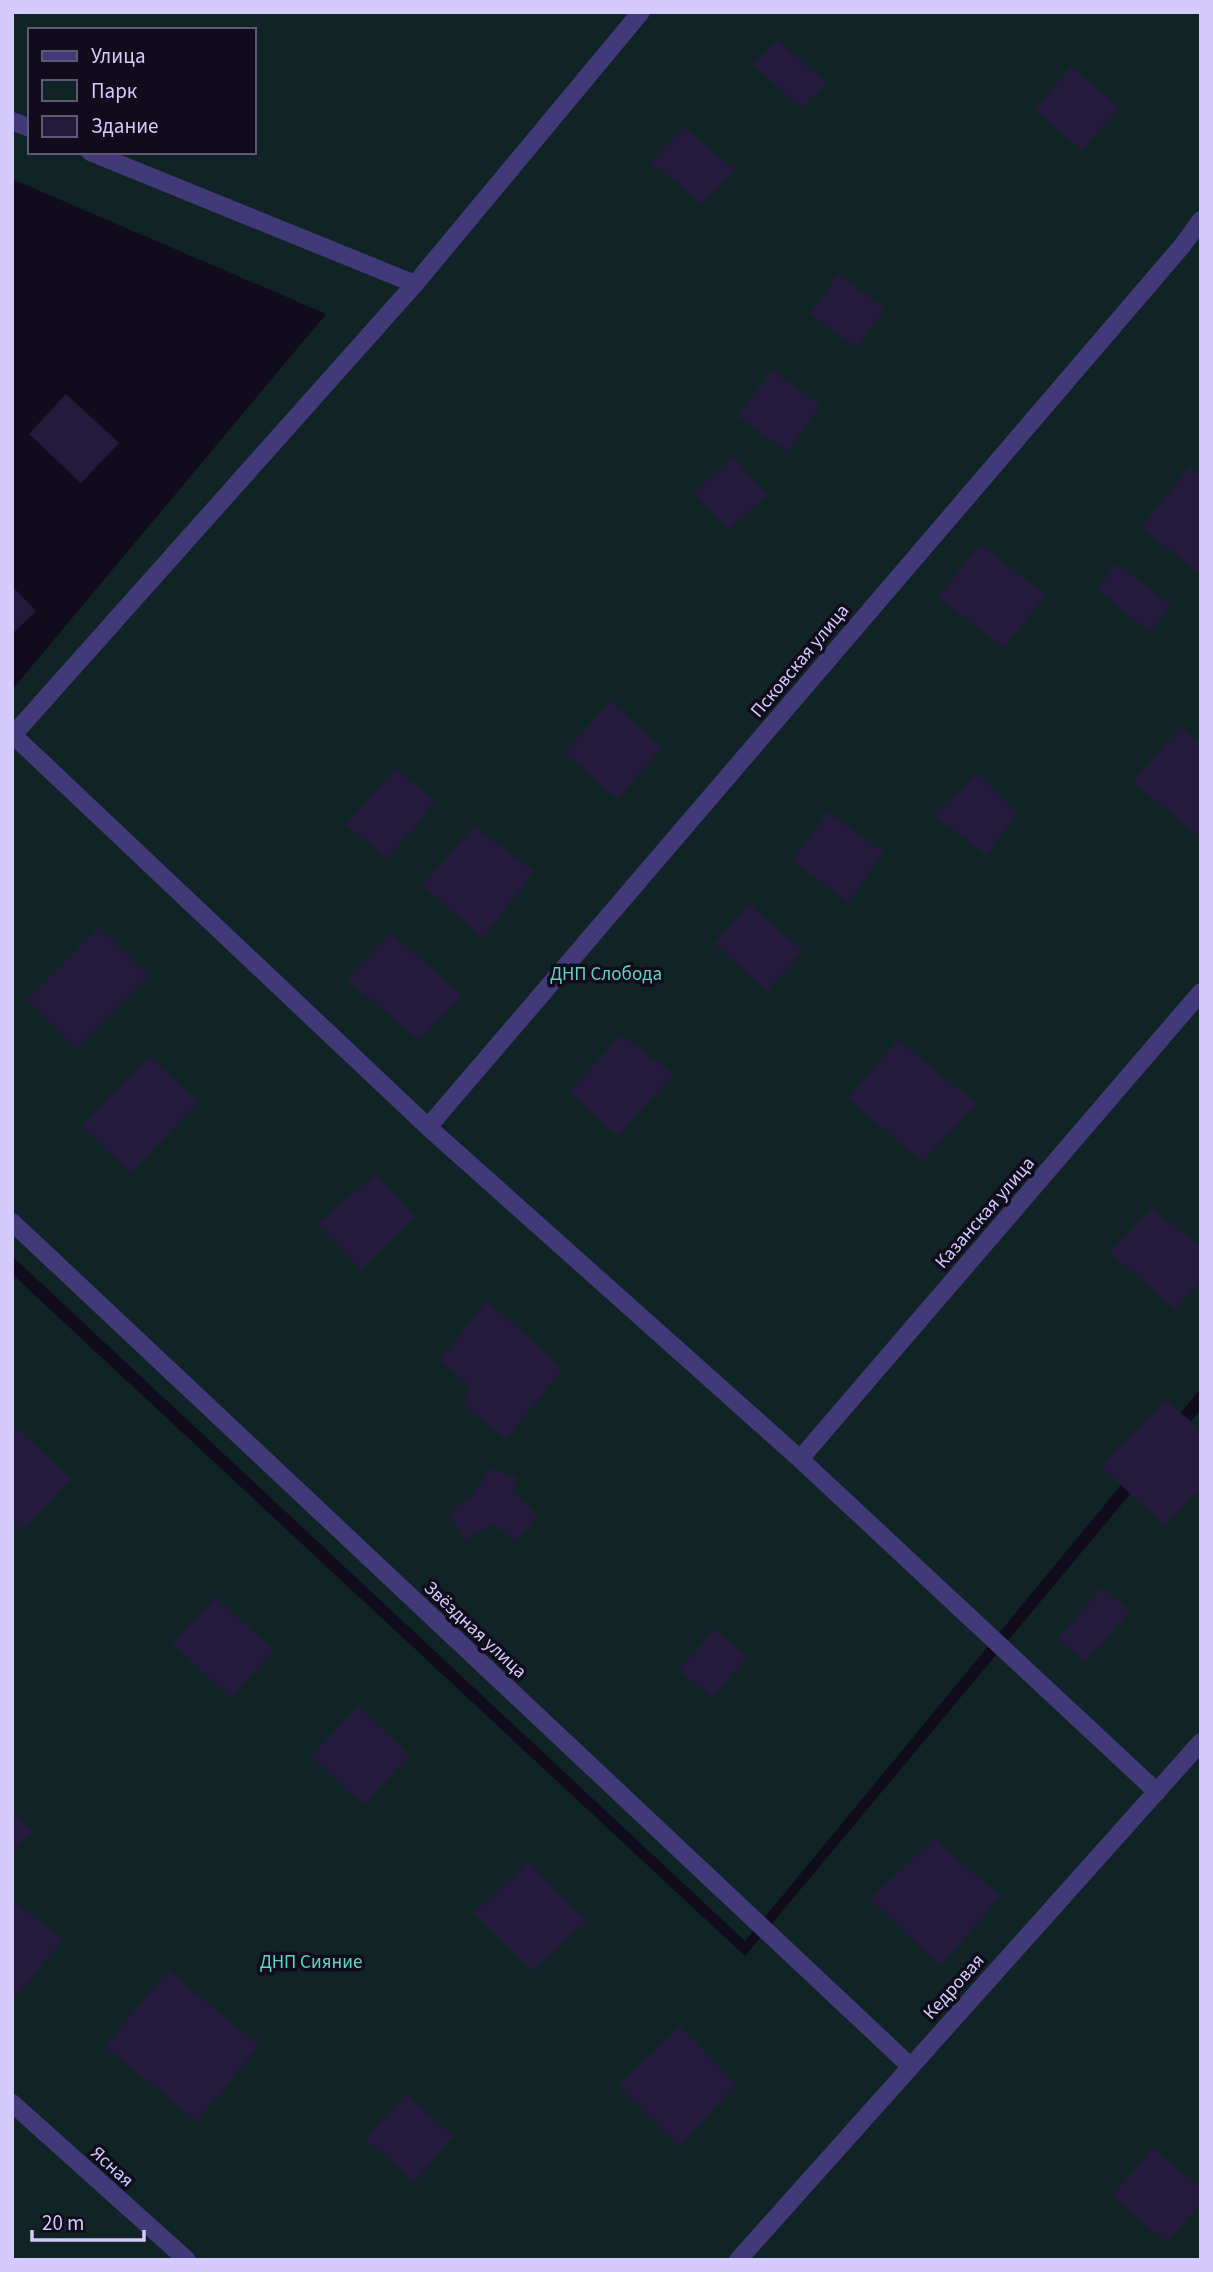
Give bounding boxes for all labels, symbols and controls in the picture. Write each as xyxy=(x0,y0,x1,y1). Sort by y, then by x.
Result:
legend xyxy=(28,28,256,154)
text: Улица xyxy=(91,41,146,71)
text: Парк xyxy=(91,76,138,106)
text: Здание xyxy=(91,111,159,141)
street label: Псковская улица xyxy=(745,598,856,724)
park label: ДНП Слобода xyxy=(550,961,662,988)
street label: Казанская улица xyxy=(929,1151,1041,1275)
street label: Звёздная улица xyxy=(418,1575,532,1685)
street label: Кедровая xyxy=(917,1948,991,2026)
park label: ДНП Сияние xyxy=(260,1949,362,1976)
street label: Ясная xyxy=(84,2140,140,2194)
scale bar xyxy=(32,2198,144,2242)
text: 20 m xyxy=(42,2208,84,2238)

